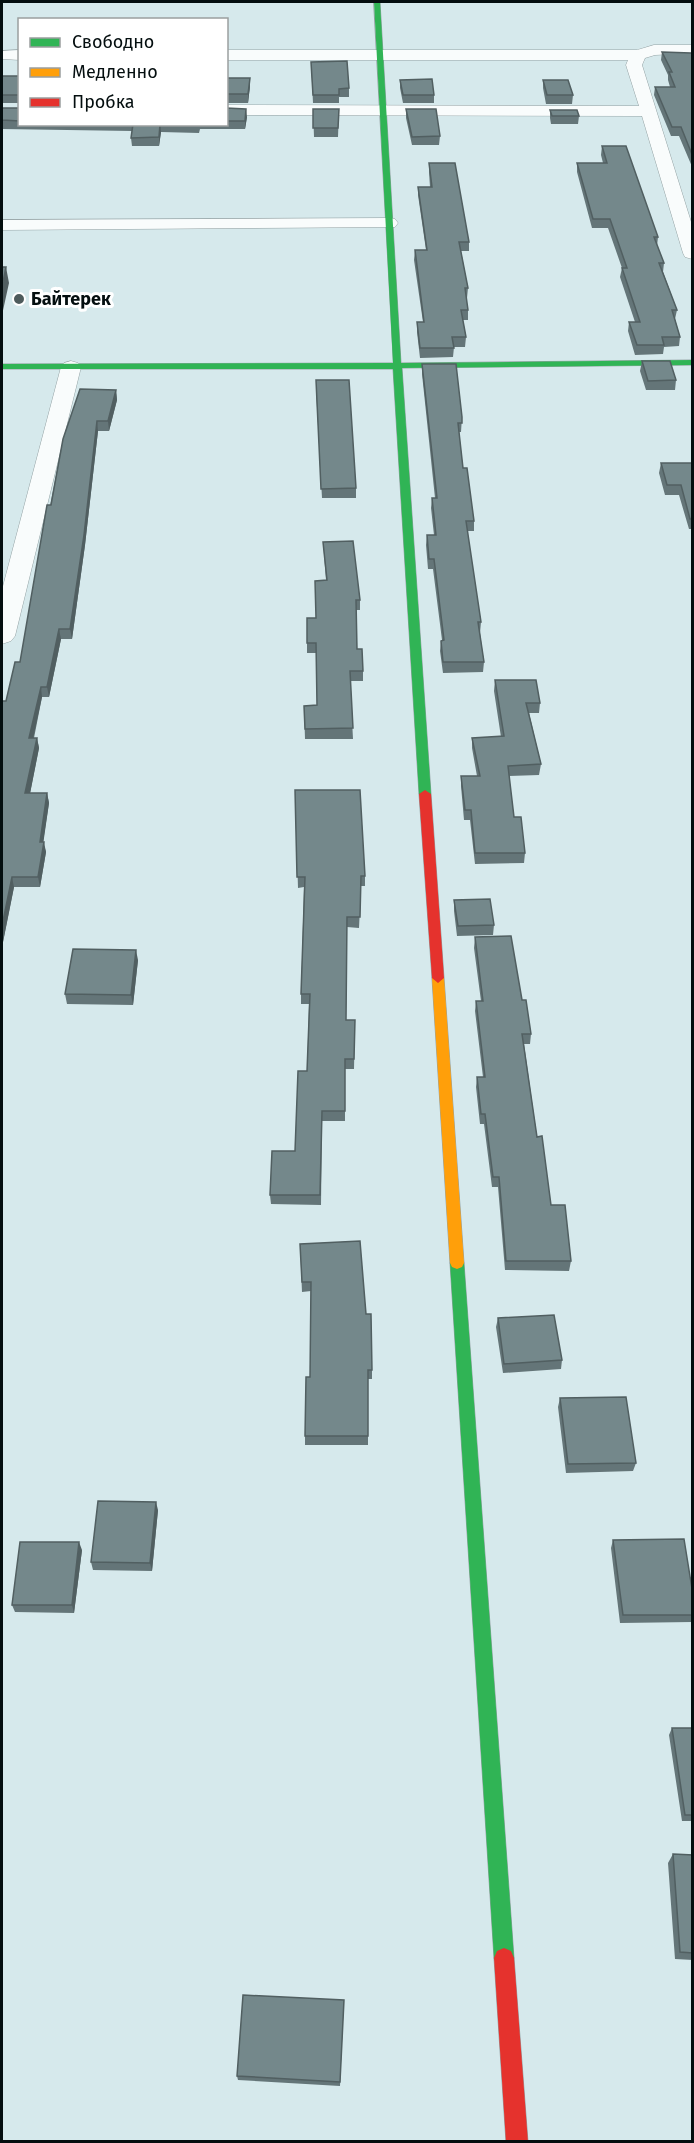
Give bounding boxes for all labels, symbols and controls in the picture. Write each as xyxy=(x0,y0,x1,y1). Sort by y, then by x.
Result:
legend xyxy=(18,18,228,126)
text: Свободно xyxy=(72,31,154,53)
text: Медленно xyxy=(72,61,158,83)
text: Пробка xyxy=(72,91,135,113)
place label: Байтерек xyxy=(31,288,111,310)
marker: Байтерек xyxy=(12,292,26,306)

